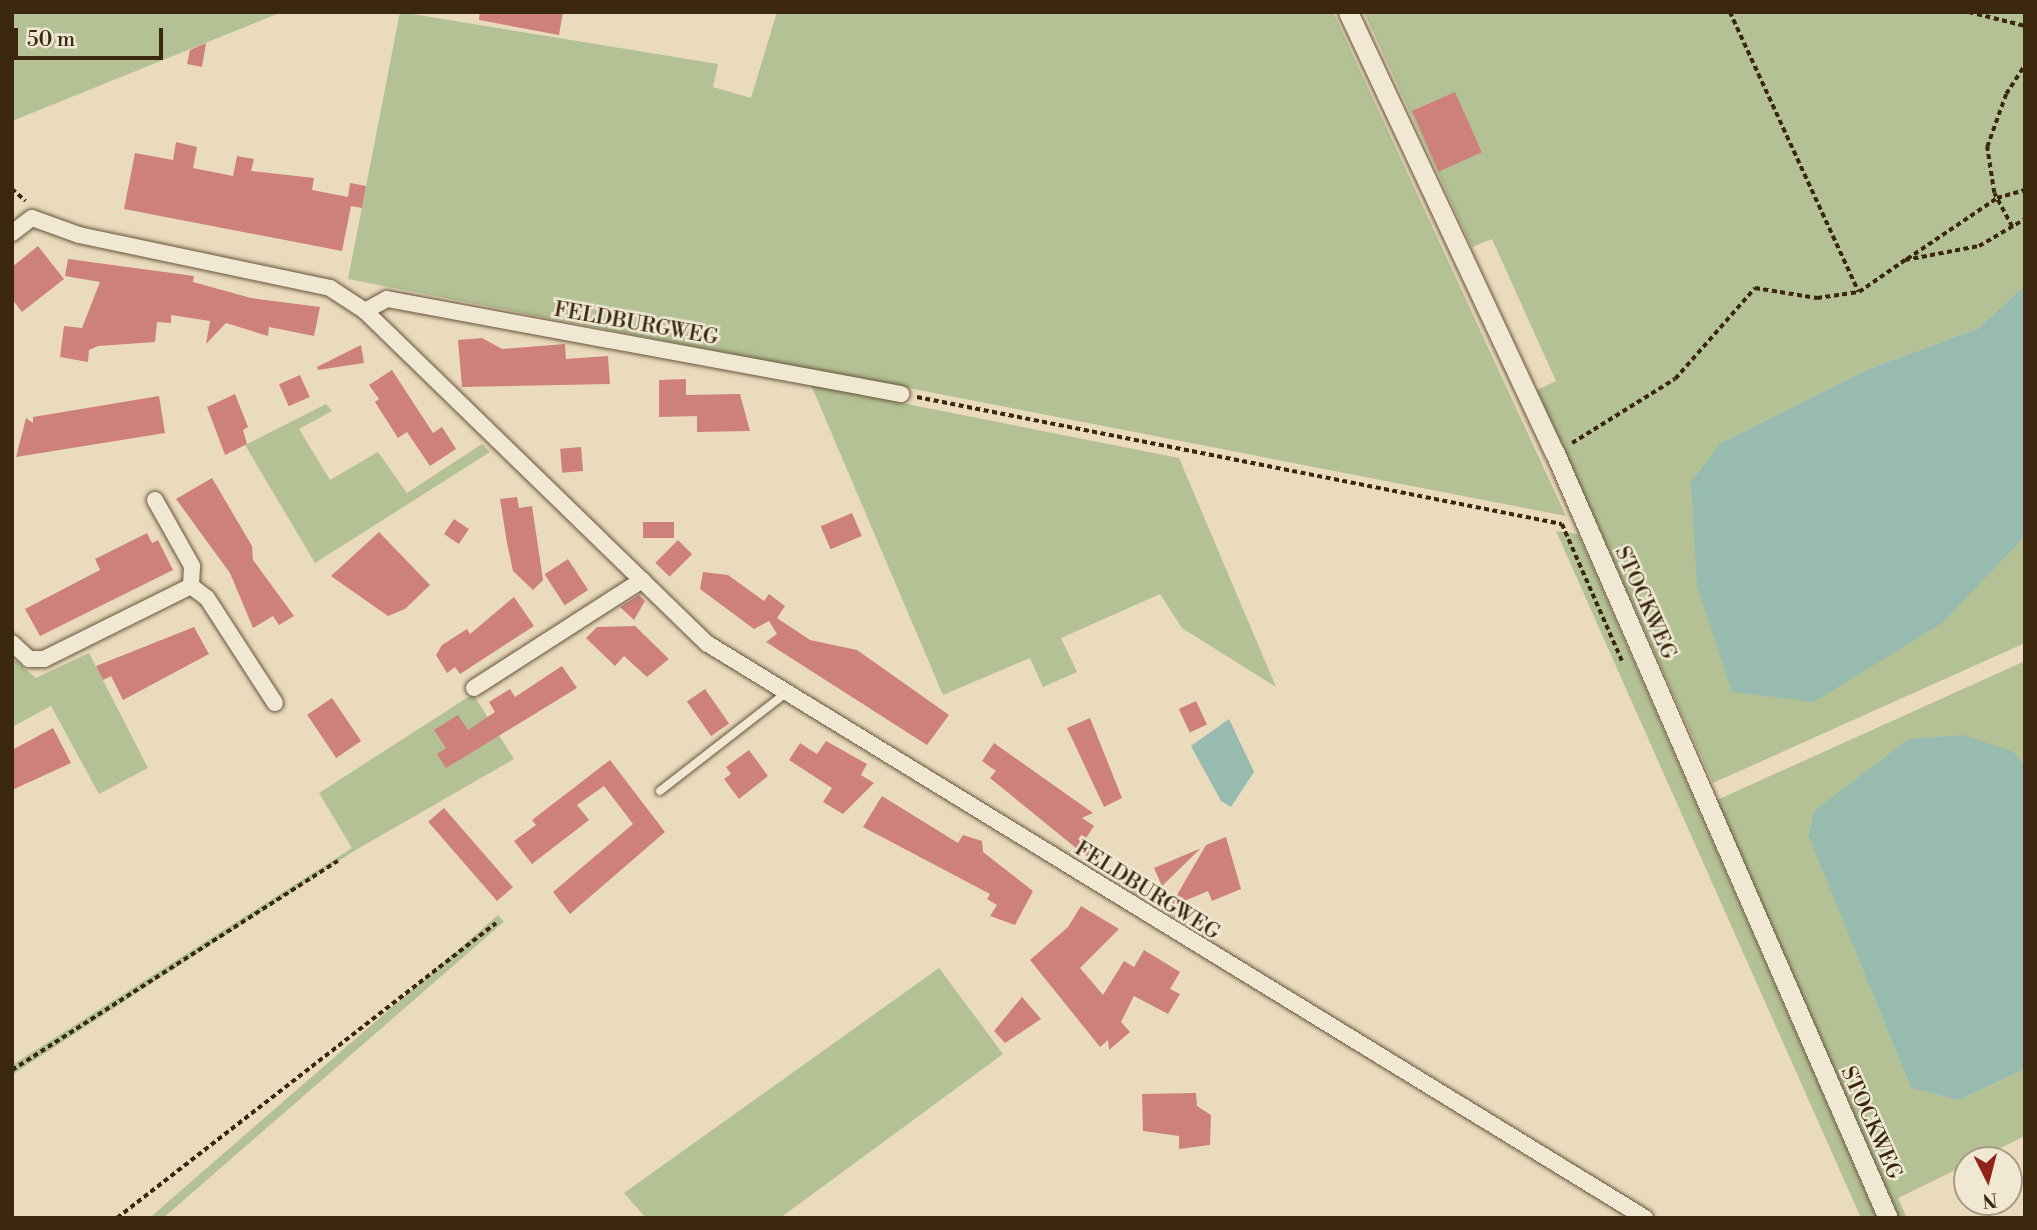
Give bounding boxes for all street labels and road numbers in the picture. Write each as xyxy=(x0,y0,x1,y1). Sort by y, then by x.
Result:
street label: FELDBURGWEG xyxy=(552,297,720,351)
street label: STOCKWEG xyxy=(1609,543,1681,663)
street label: FELDBURGWEG xyxy=(1070,836,1224,946)
street label: STOCKWEG xyxy=(1835,1063,1907,1183)

